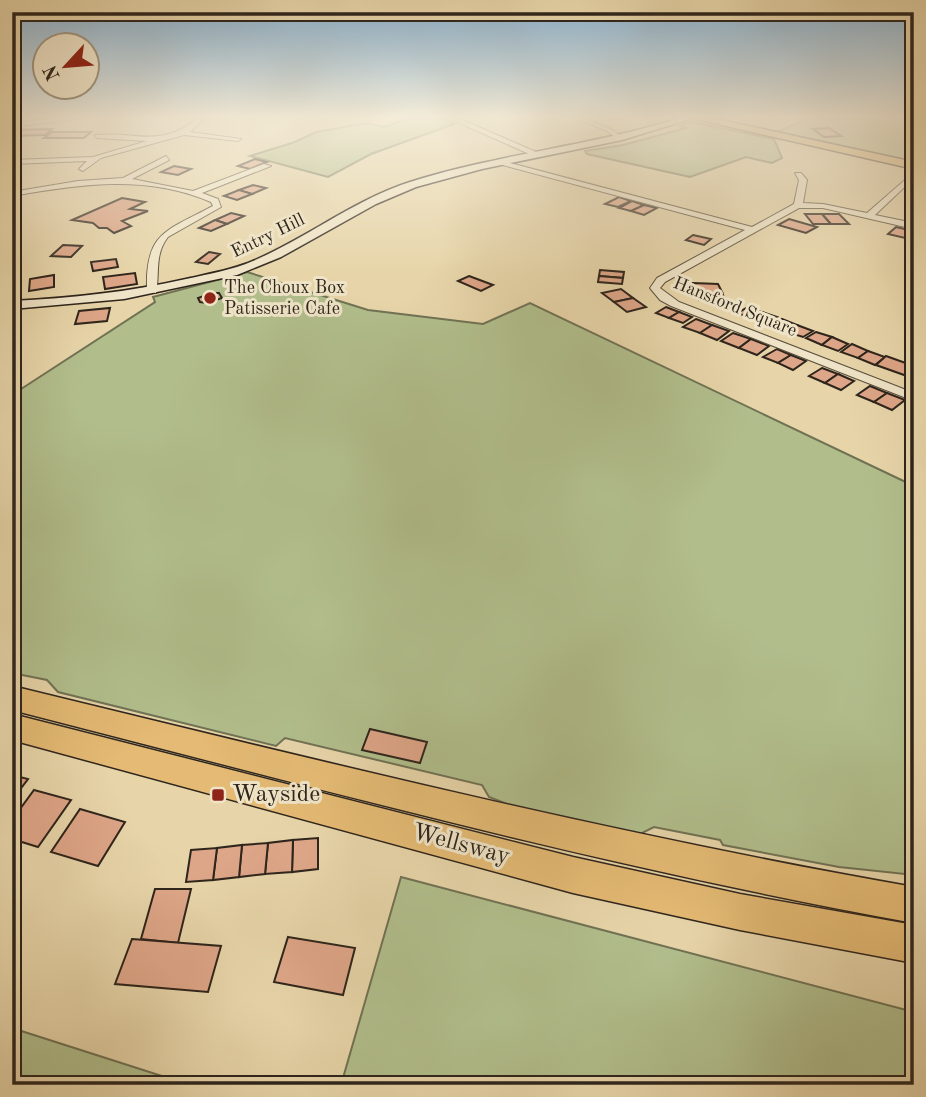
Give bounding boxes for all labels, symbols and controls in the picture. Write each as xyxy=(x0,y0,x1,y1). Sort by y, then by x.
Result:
north arrow xyxy=(32,32,102,102)
text: N xyxy=(41,61,65,83)
street label: Entry Hill xyxy=(228,210,308,261)
street label: Hansford Square xyxy=(671,274,799,340)
place label: The Choux Box Patisserie Cafe xyxy=(224,279,345,318)
marker: The Choux Box Patisserie Cafe xyxy=(202,290,218,306)
place label: Wayside xyxy=(232,783,320,807)
marker: Wayside xyxy=(210,787,226,803)
street label: Wellsway xyxy=(410,820,513,870)

